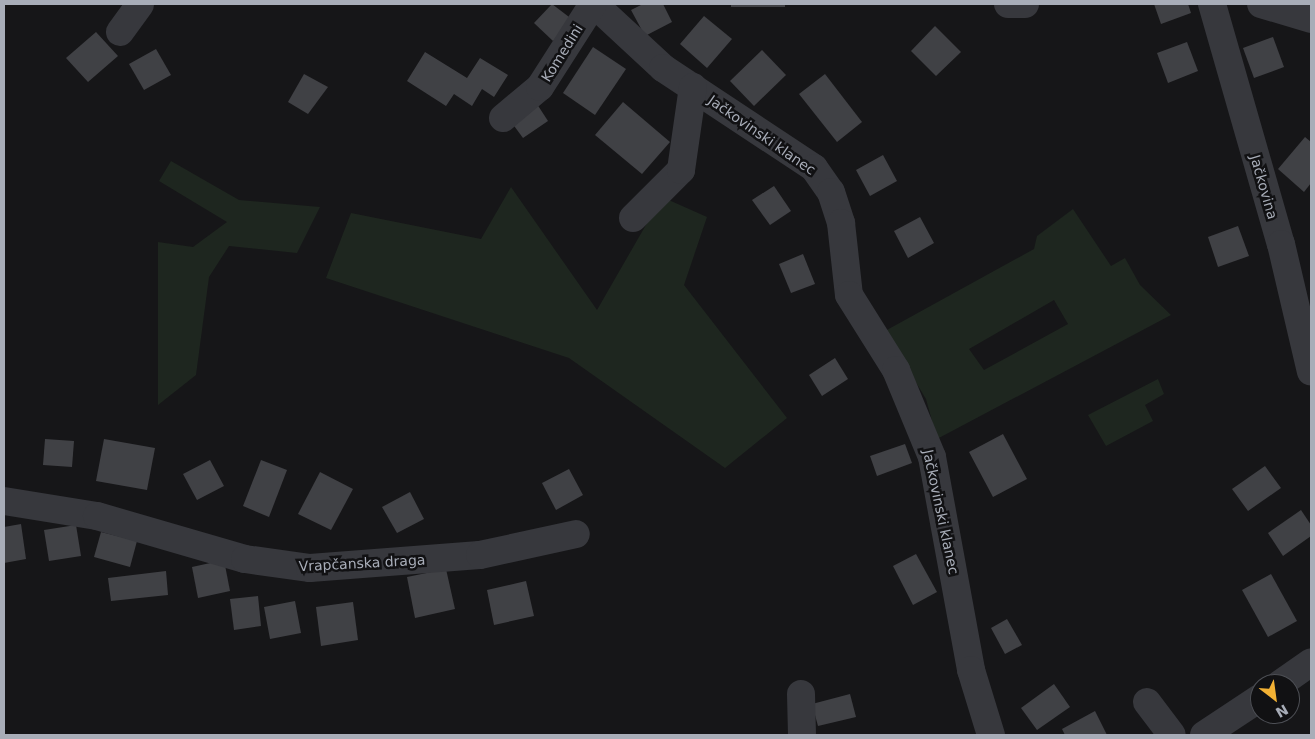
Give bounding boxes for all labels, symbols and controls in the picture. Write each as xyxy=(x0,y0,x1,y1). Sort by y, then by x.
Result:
street label: Komedini xyxy=(538,21,586,85)
street label: Jačkovinski klanec xyxy=(705,92,819,178)
street label: Jačkovina xyxy=(1247,153,1281,221)
street label: Jačkovinski klanec xyxy=(920,448,962,576)
street label: Vrapčanska draga xyxy=(298,551,426,575)
north arrow xyxy=(1250,674,1300,724)
text: N xyxy=(1273,701,1291,721)

